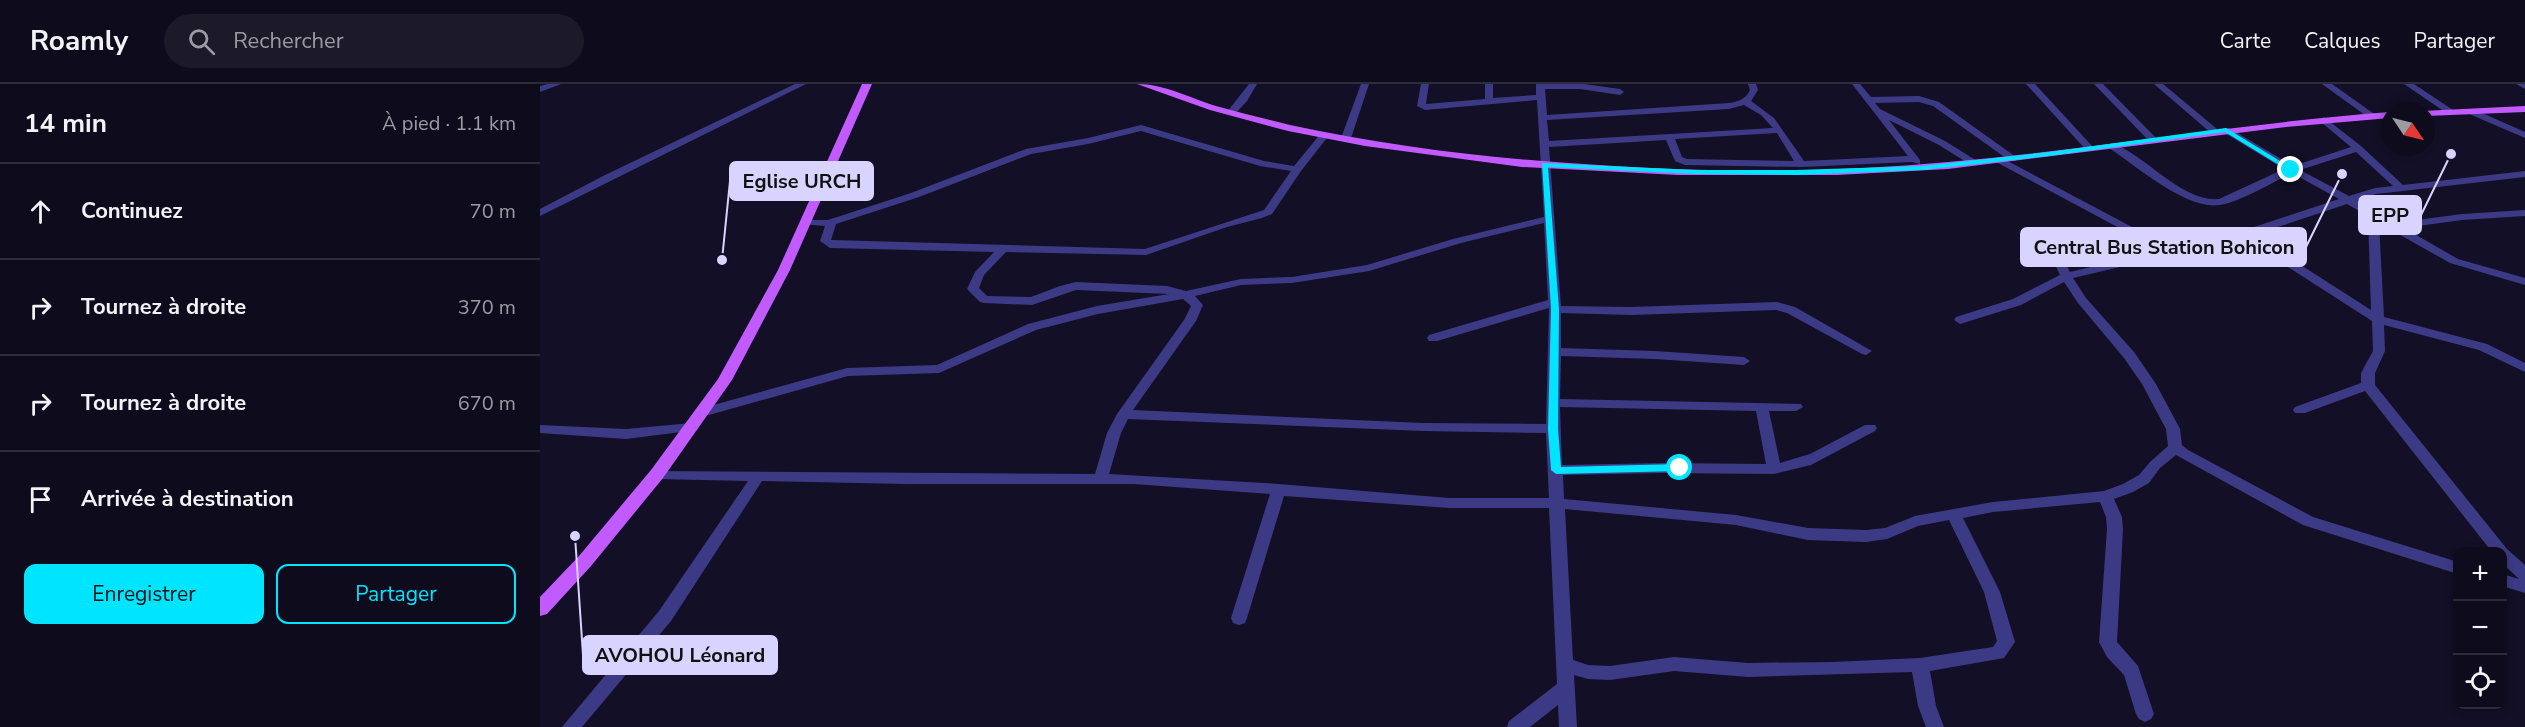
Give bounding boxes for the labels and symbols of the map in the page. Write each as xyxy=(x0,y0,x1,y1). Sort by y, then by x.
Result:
north arrow xyxy=(2381,102,2435,156)
route end xyxy=(2277,156,2303,182)
callout: Eglise URCH xyxy=(730,162,873,200)
text: Eglise URCH xyxy=(743,168,861,195)
callout: EPP xyxy=(2359,196,2421,234)
text: EPP xyxy=(2371,202,2409,229)
callout: Central Bus Station Bohicon xyxy=(2021,228,2306,266)
text: Central Bus Station Bohicon xyxy=(2033,234,2295,261)
route start xyxy=(1666,454,1692,480)
callout: AVOHOU Léonard xyxy=(583,636,777,674)
text: AVOHOU Léonard xyxy=(595,642,765,669)

